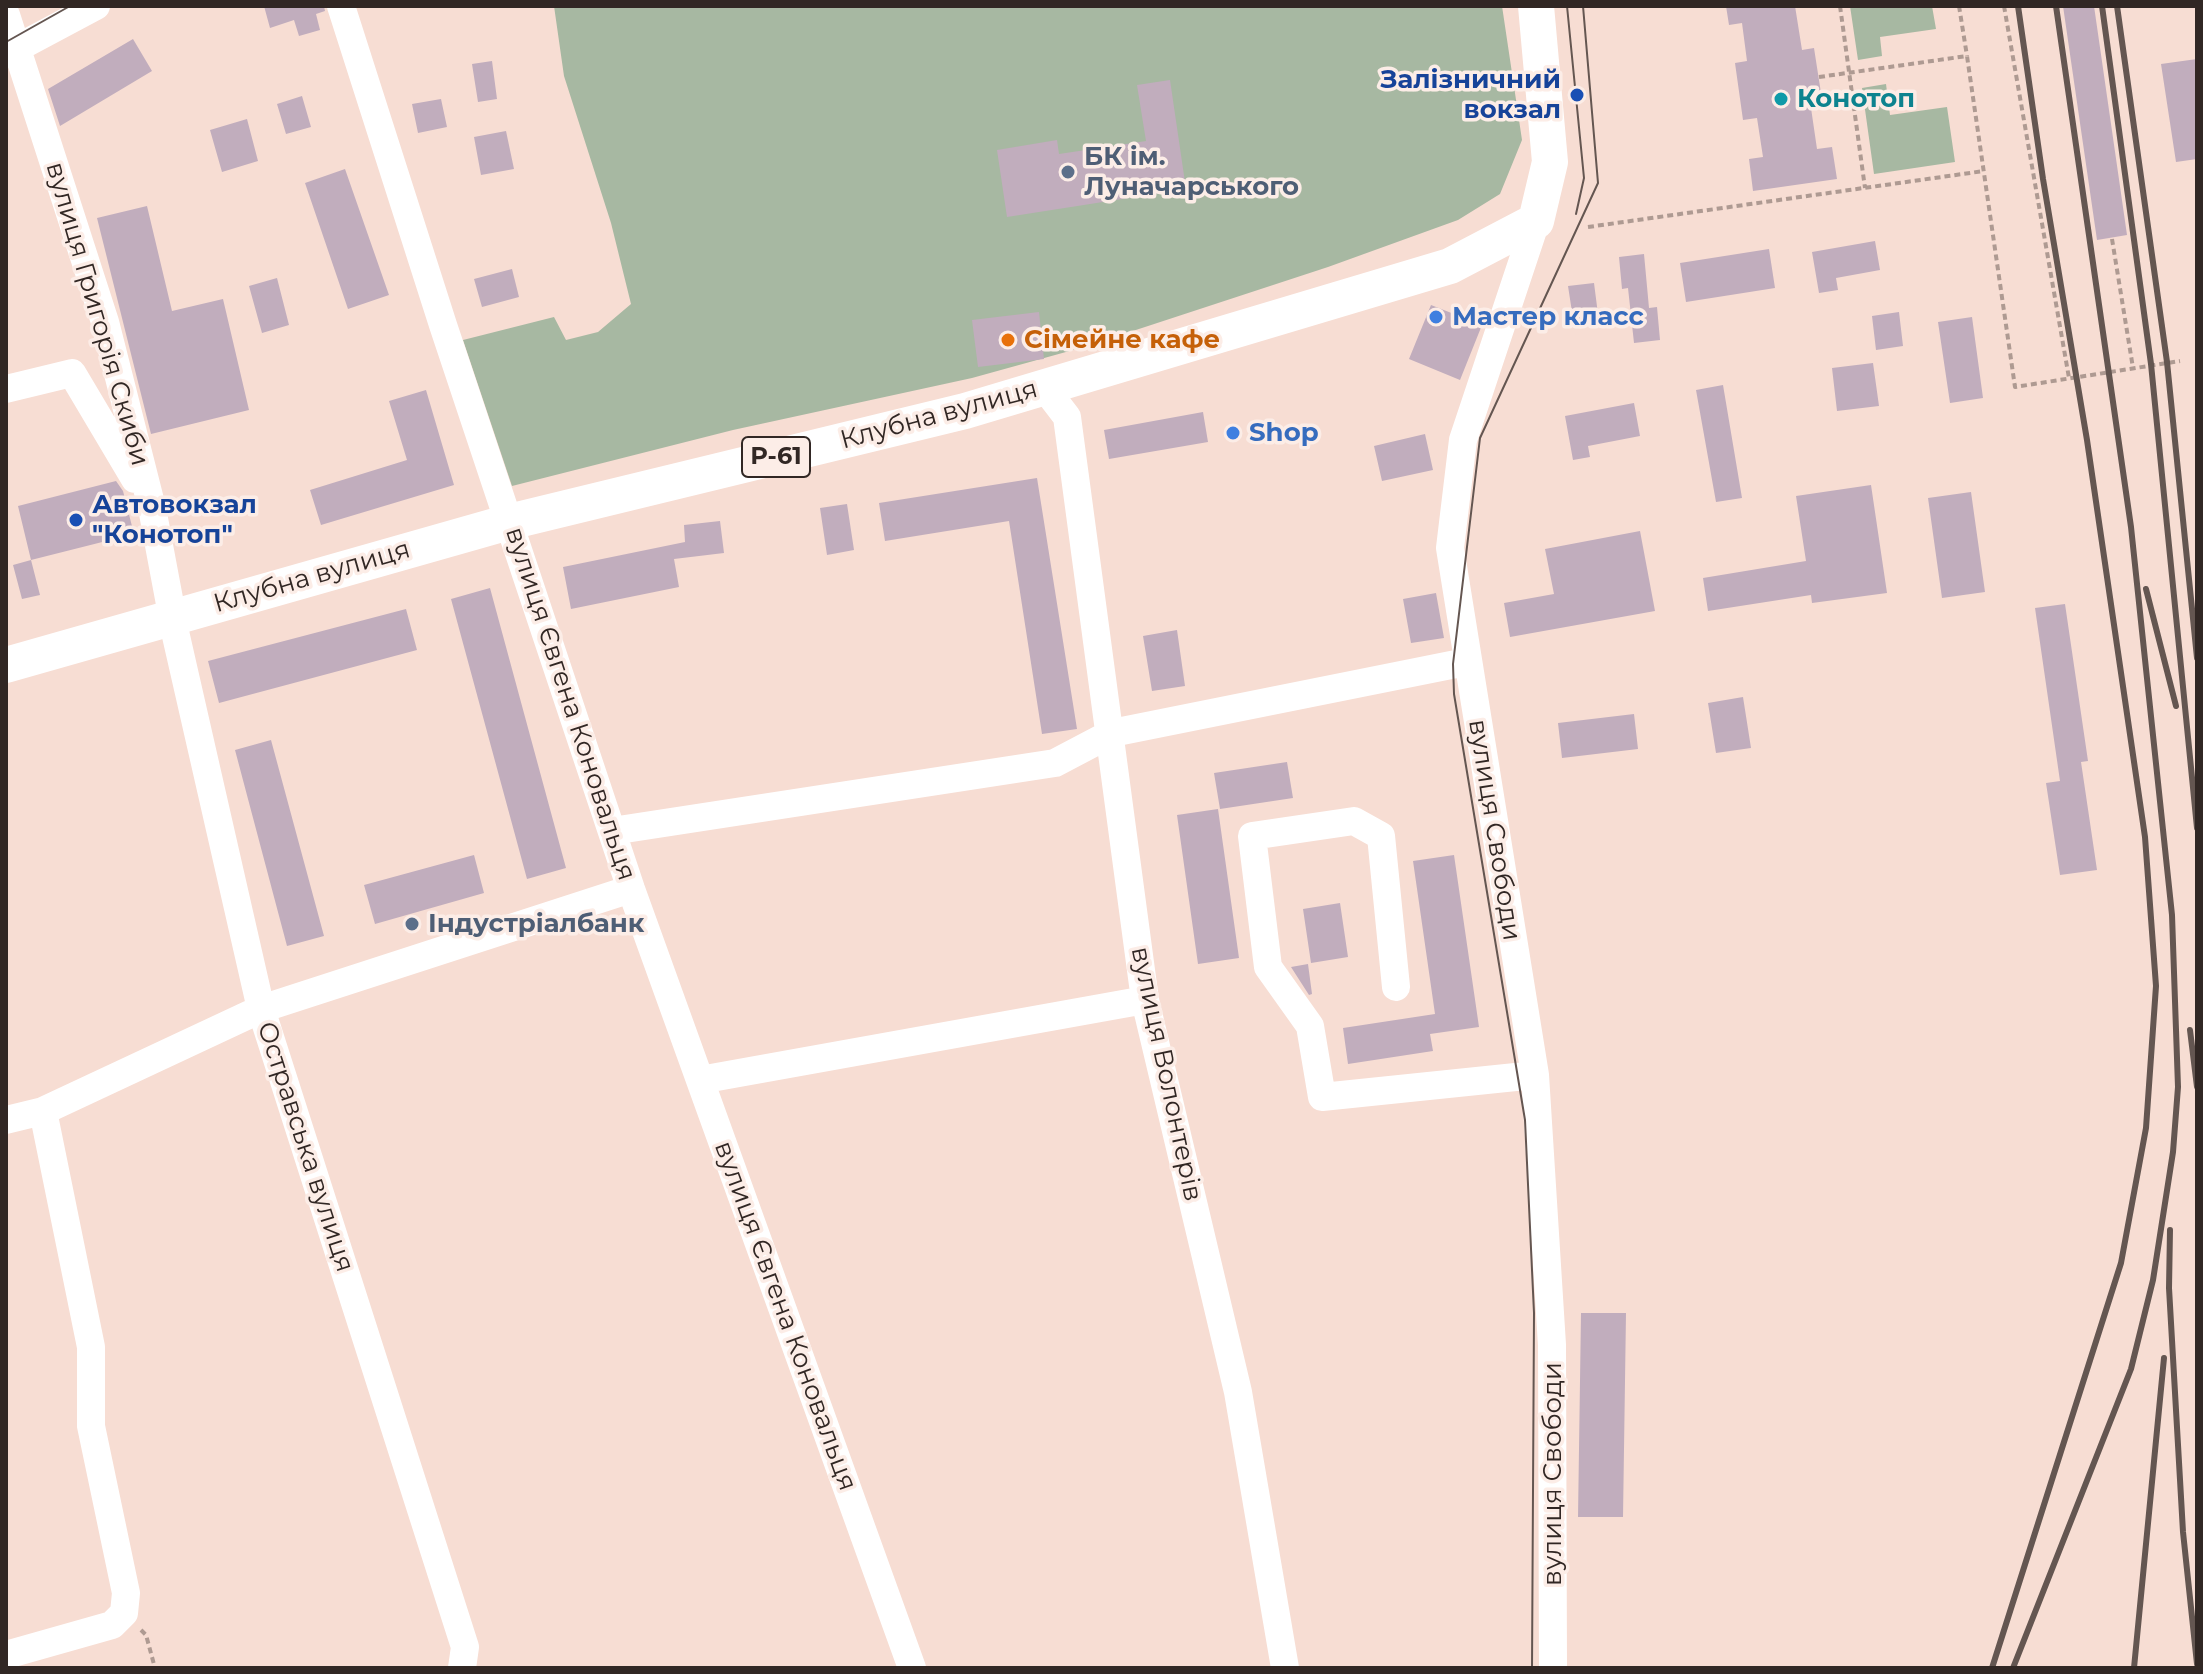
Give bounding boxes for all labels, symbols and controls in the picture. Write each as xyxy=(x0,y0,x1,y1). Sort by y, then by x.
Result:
place label: Залізничний вокзал xyxy=(1381,64,1561,126)
place label: Конотоп xyxy=(1797,83,1915,115)
marker: Залізничний вокзал xyxy=(1568,86,1586,104)
marker: Конотоп xyxy=(1772,90,1790,108)
place label: БК ім. Луначарського xyxy=(1084,141,1299,202)
street label: вулиця Григорія Скиби xyxy=(39,159,155,469)
marker: БК ім. Луначарського xyxy=(1059,163,1077,181)
place label: Мастер класс xyxy=(1452,301,1644,333)
marker: Мастер класс xyxy=(1427,308,1445,326)
place label: Сімейне кафе xyxy=(1024,324,1220,356)
marker: Сімейне кафе xyxy=(999,331,1017,349)
street label: Клубна вулиця xyxy=(837,374,1041,456)
place label: Shop xyxy=(1249,417,1319,449)
marker: Shop xyxy=(1224,424,1242,442)
road number: Р-61 xyxy=(742,437,810,477)
place label: Автовокзал "Конотоп" xyxy=(92,489,257,550)
marker: Автовокзал "Конотоп" xyxy=(67,511,85,529)
street label: вулиця Євгена Коновальця xyxy=(498,523,642,885)
street label: Клубна вулиця xyxy=(210,534,414,620)
street label: вулиця Свободи xyxy=(1461,717,1527,943)
place label: Індустріалбанк xyxy=(428,908,645,940)
marker: Індустріалбанк xyxy=(403,915,421,933)
street label: вулиця Волонтерів xyxy=(1124,944,1208,1204)
street label: Остравська вулиця xyxy=(250,1018,360,1276)
street label: вулиця Євгена Коновальця xyxy=(707,1137,863,1495)
street label: вулиця Свободи xyxy=(1537,1362,1569,1586)

